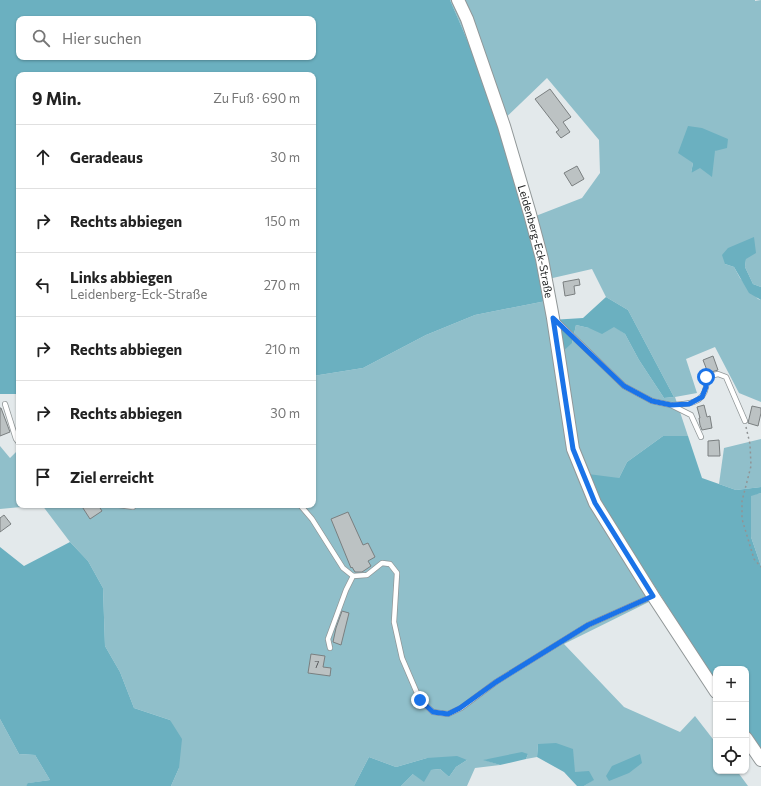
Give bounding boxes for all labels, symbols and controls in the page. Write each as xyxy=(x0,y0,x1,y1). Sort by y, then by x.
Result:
search box xyxy=(16,16,316,60)
icon: search xyxy=(30,27,52,49)
text: Hier suchen xyxy=(62,29,142,47)
text: 9 Min. xyxy=(32,88,81,109)
text: Zu Fuß · 690 m xyxy=(213,90,300,106)
icon: ahead xyxy=(32,146,54,168)
text: Geradeaus xyxy=(70,148,143,166)
text: 30 m xyxy=(270,149,300,165)
street label: Leidenberg-Eck-Straße xyxy=(516,183,556,299)
icon: right xyxy=(32,210,54,232)
text: Rechts abbiegen xyxy=(70,212,182,230)
text: 150 m xyxy=(265,213,300,229)
text: Links abbiegen xyxy=(70,268,172,286)
icon: left xyxy=(32,274,54,296)
text: 270 m xyxy=(264,277,300,293)
text: Leidenberg-Eck-Straße xyxy=(70,286,207,302)
icon: right xyxy=(32,338,54,360)
text: Rechts abbiegen xyxy=(70,340,182,358)
text: 210 m xyxy=(265,341,300,357)
route start xyxy=(697,368,715,386)
icon: right xyxy=(32,402,54,424)
text: Rechts abbiegen xyxy=(70,404,182,422)
text: 30 m xyxy=(270,405,300,421)
icon: arrive xyxy=(32,466,54,488)
text: Ziel erreicht xyxy=(70,468,154,486)
house number: 7 xyxy=(315,659,320,670)
map controls xyxy=(713,666,749,774)
button: + xyxy=(713,666,749,702)
route end xyxy=(411,691,429,709)
button: − xyxy=(713,702,749,738)
button: locate xyxy=(713,738,749,774)

